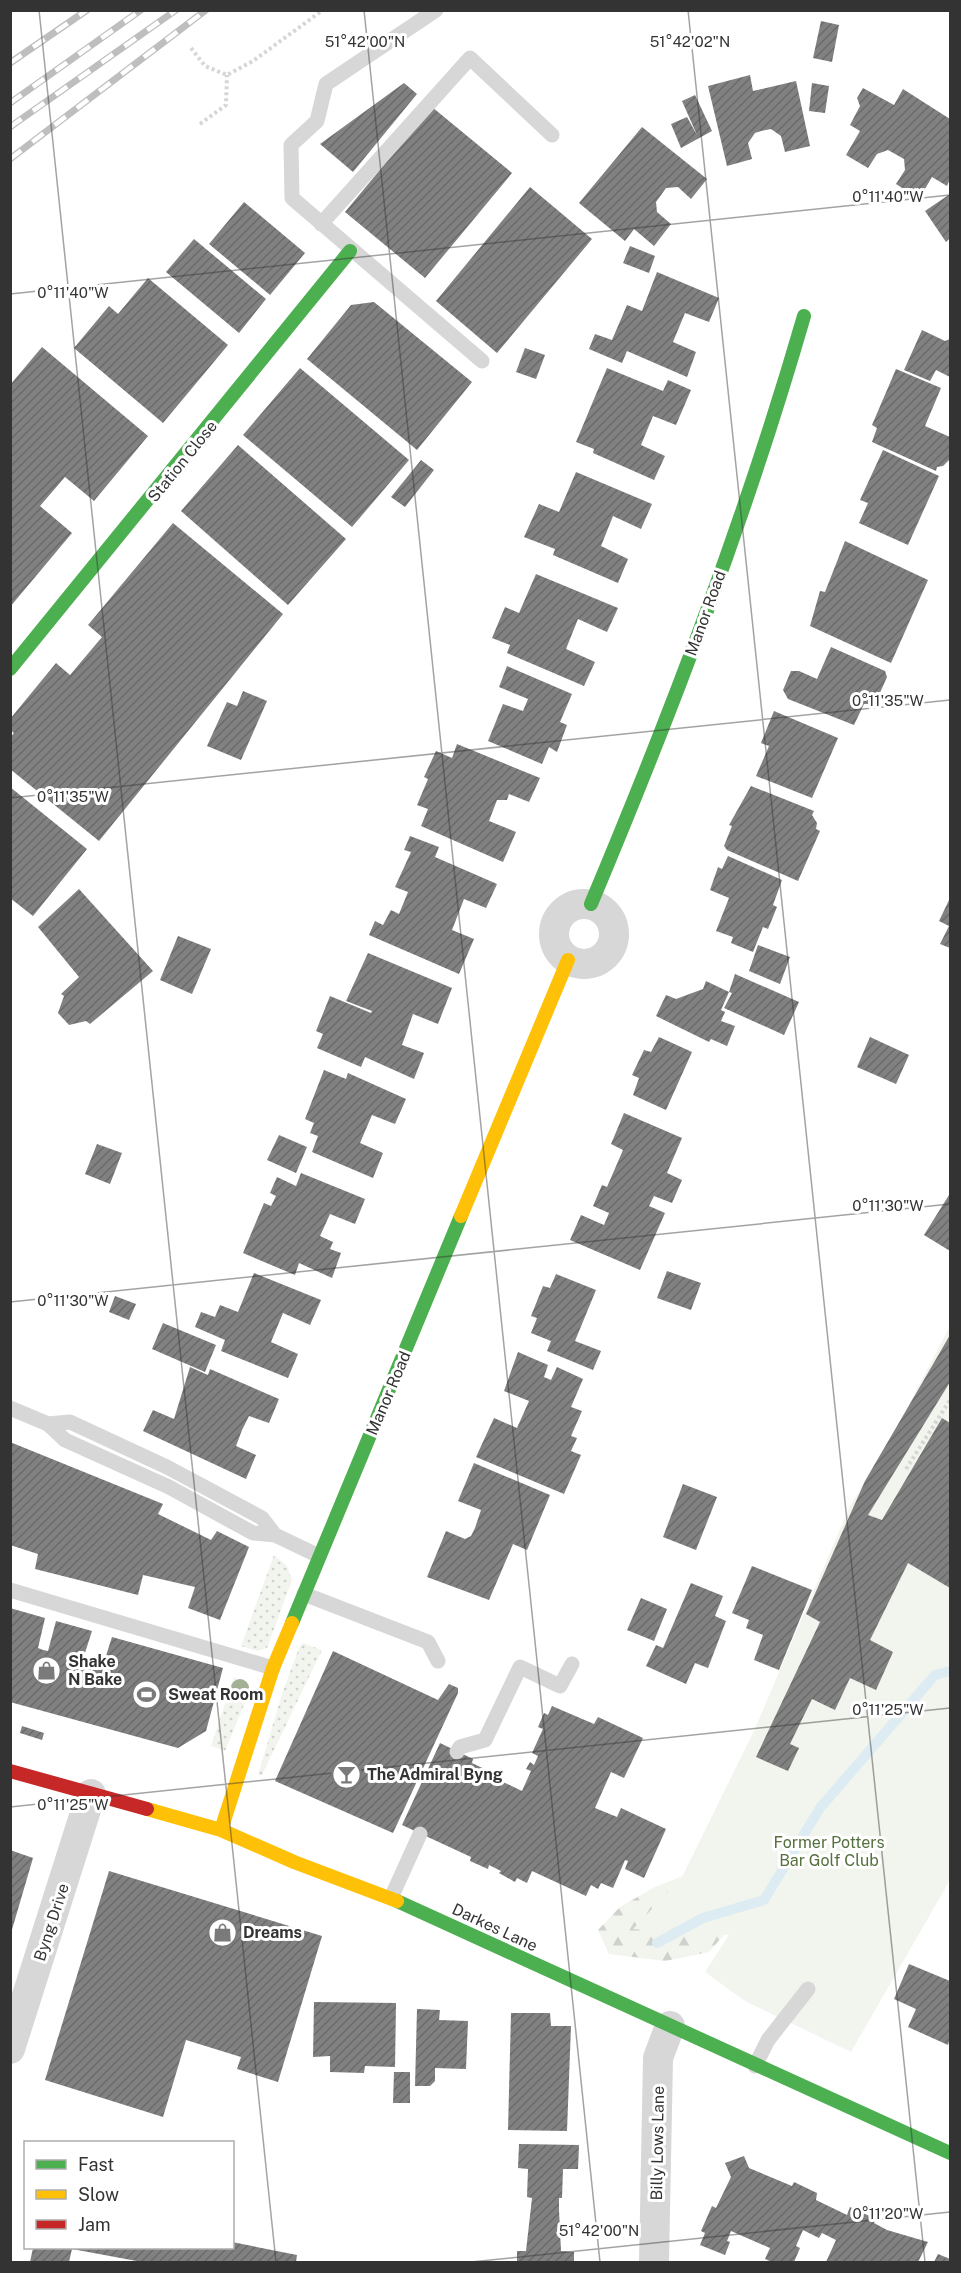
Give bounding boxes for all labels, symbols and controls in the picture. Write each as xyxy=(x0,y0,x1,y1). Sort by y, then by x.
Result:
text: 51°42'00"N xyxy=(325,33,405,50)
text: 51°42'02"N xyxy=(650,33,730,50)
text: 0°11'40"W xyxy=(852,188,924,205)
text: 0°11'40"W xyxy=(37,284,109,301)
street label: Station Close xyxy=(144,417,221,506)
street label: Manor Road xyxy=(681,568,730,658)
text: 0°11'35"W xyxy=(852,692,924,709)
text: 0°11'35"W xyxy=(37,788,109,805)
text: 0°11'30"W xyxy=(852,1197,924,1214)
text: 0°11'30"W xyxy=(37,1292,109,1309)
street label: Manor Road xyxy=(362,1348,415,1438)
place label: Shake N Bake xyxy=(68,1652,122,1689)
shop icon: Shake N Bake xyxy=(31,1654,63,1686)
sports icon: Sweat Room xyxy=(131,1678,163,1710)
place label: Sweat Room xyxy=(168,1685,263,1704)
text: 0°11'25"W xyxy=(852,1701,924,1718)
bar icon: The Admiral Byng xyxy=(330,1758,362,1790)
place label: The Admiral Byng xyxy=(367,1765,503,1784)
text: 0°11'25"W xyxy=(37,1796,109,1813)
park label: Former Potters Bar Golf Club xyxy=(773,1833,885,1870)
street label: Byng Drive xyxy=(30,1881,73,1963)
street label: Darkes Lane xyxy=(449,1899,540,1955)
shop icon: Dreams xyxy=(206,1916,238,1948)
place label: Dreams xyxy=(243,1923,302,1942)
street label: Billy Lows Lane xyxy=(647,2086,668,2200)
legend xyxy=(24,2141,234,2249)
text: Fast xyxy=(78,2154,114,2175)
text: Slow xyxy=(78,2184,119,2205)
text: 0°11'20"W xyxy=(853,2205,923,2222)
text: Jam xyxy=(78,2214,111,2235)
text: 51°42'00"N xyxy=(559,2222,639,2239)

